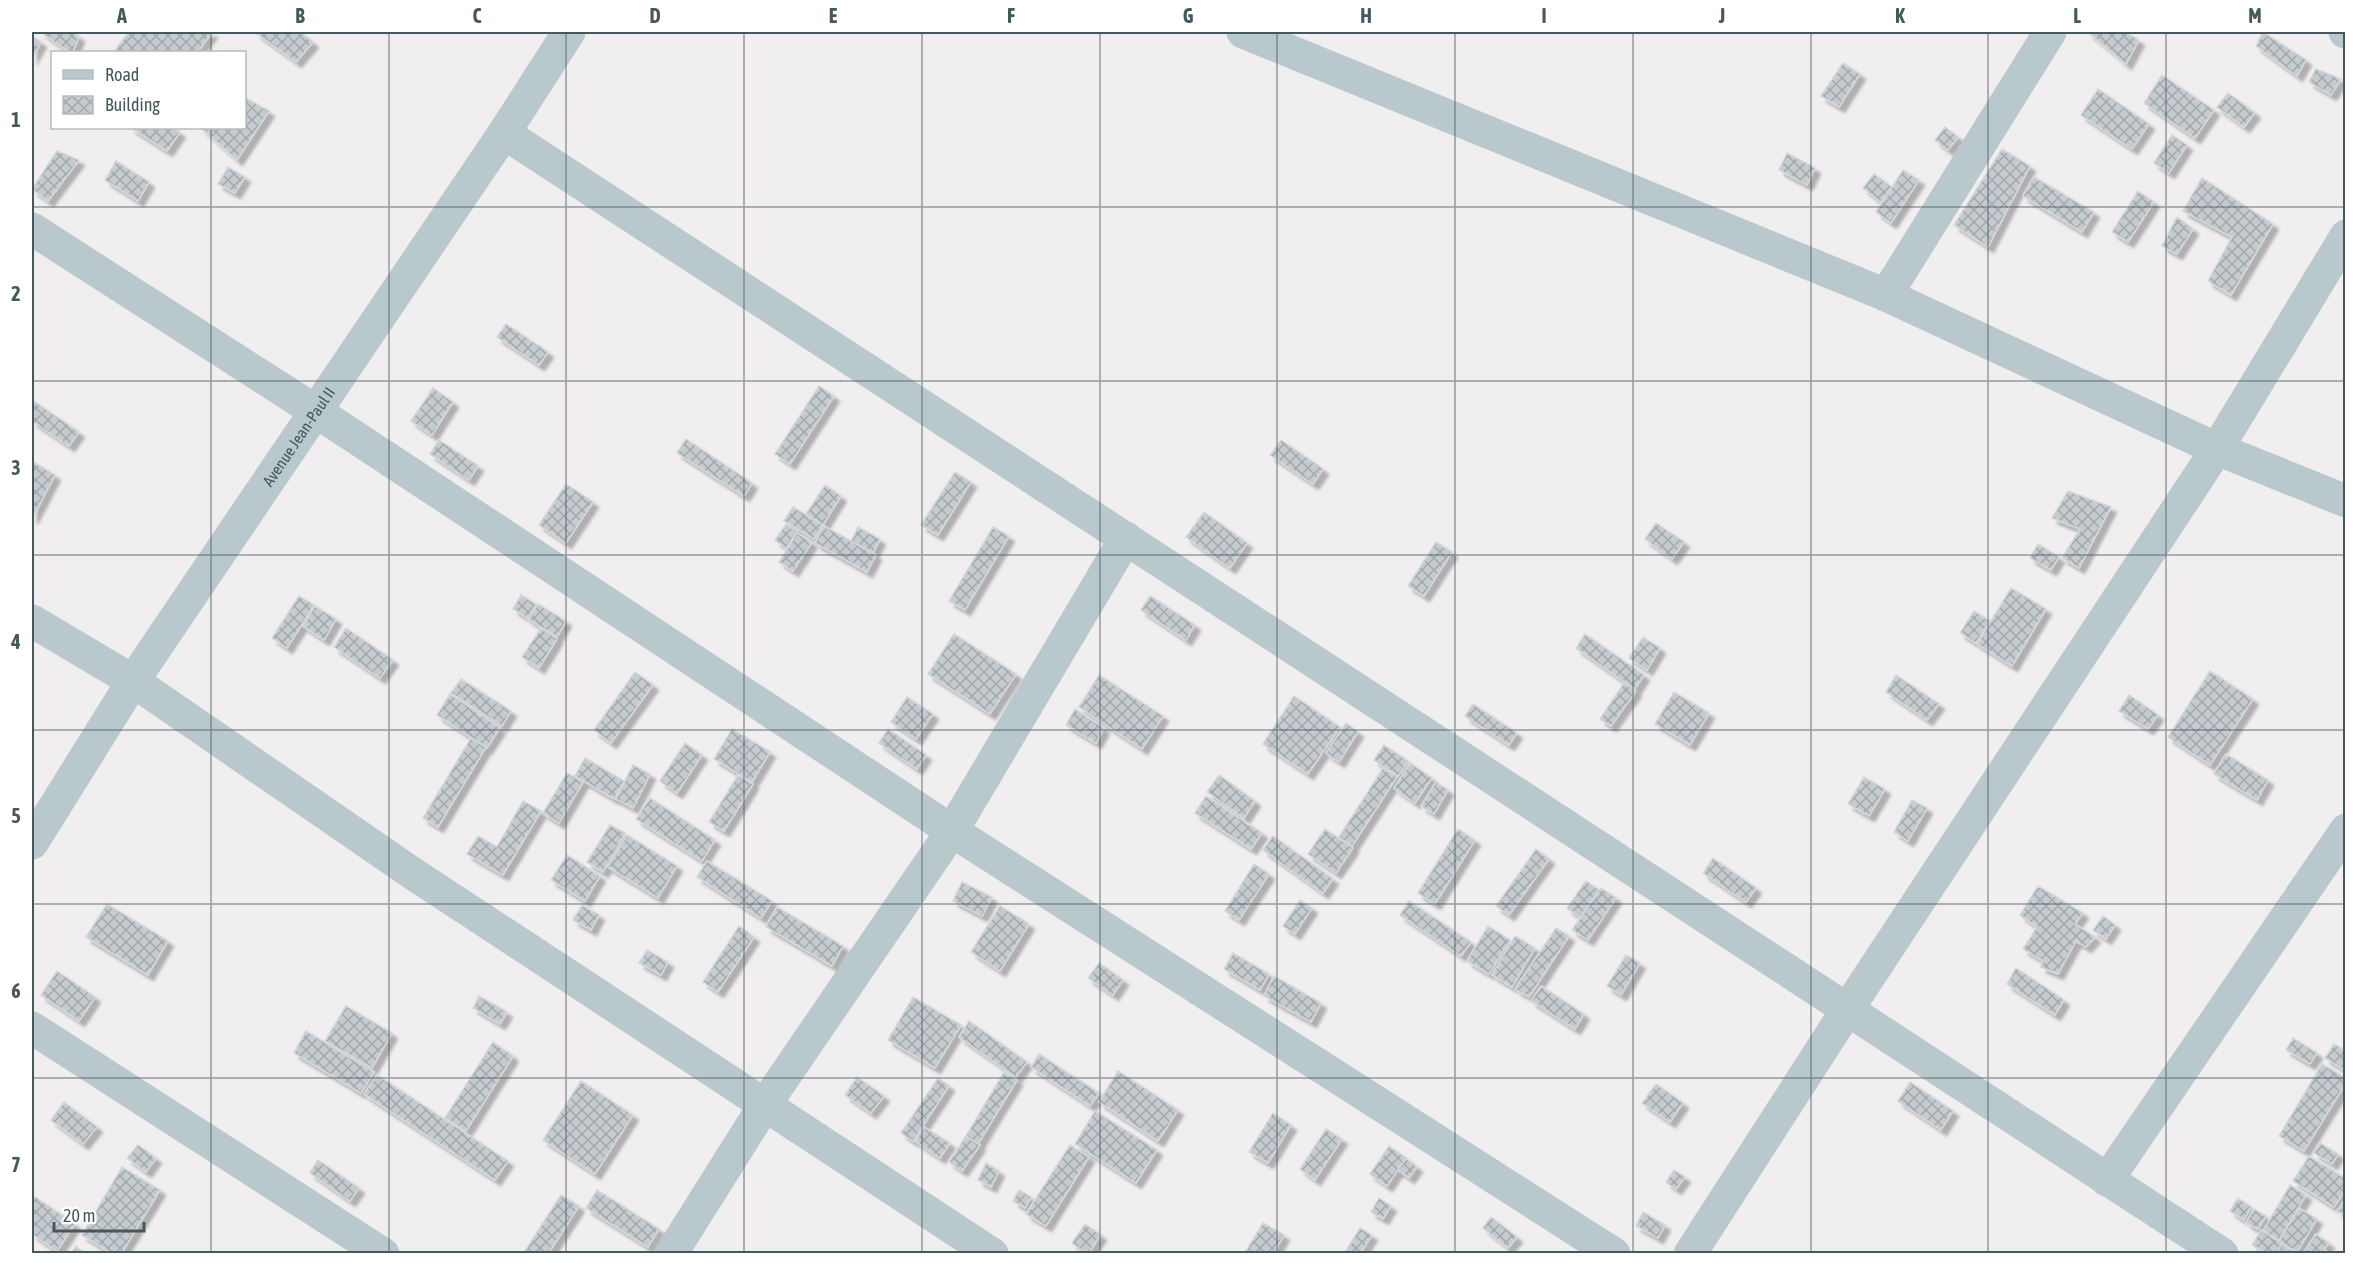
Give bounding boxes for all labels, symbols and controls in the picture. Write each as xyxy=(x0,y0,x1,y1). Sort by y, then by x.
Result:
text: A xyxy=(116,4,127,27)
text: B xyxy=(295,4,305,27)
text: C xyxy=(473,4,482,27)
text: D xyxy=(649,4,661,27)
text: E xyxy=(829,4,838,27)
text: F xyxy=(1007,4,1015,27)
text: G xyxy=(1183,4,1194,27)
text: H xyxy=(1360,4,1372,27)
text: I xyxy=(1541,4,1547,27)
text: J xyxy=(1718,4,1725,27)
text: K xyxy=(1895,4,1905,27)
text: L xyxy=(2073,4,2081,27)
text: M xyxy=(2248,4,2262,27)
legend xyxy=(51,51,246,129)
text: Road xyxy=(105,64,139,85)
text: Building xyxy=(105,94,160,115)
text: 1 xyxy=(11,108,21,131)
text: 2 xyxy=(11,282,21,305)
street label: Avenue Jean-Paul II xyxy=(259,384,338,490)
text: 3 xyxy=(11,456,21,479)
text: 4 xyxy=(10,630,21,653)
text: 5 xyxy=(11,804,21,827)
text: 6 xyxy=(11,979,21,1002)
text: 7 xyxy=(11,1153,21,1176)
scale bar xyxy=(54,1195,144,1233)
text: 20 m xyxy=(63,1205,95,1226)

